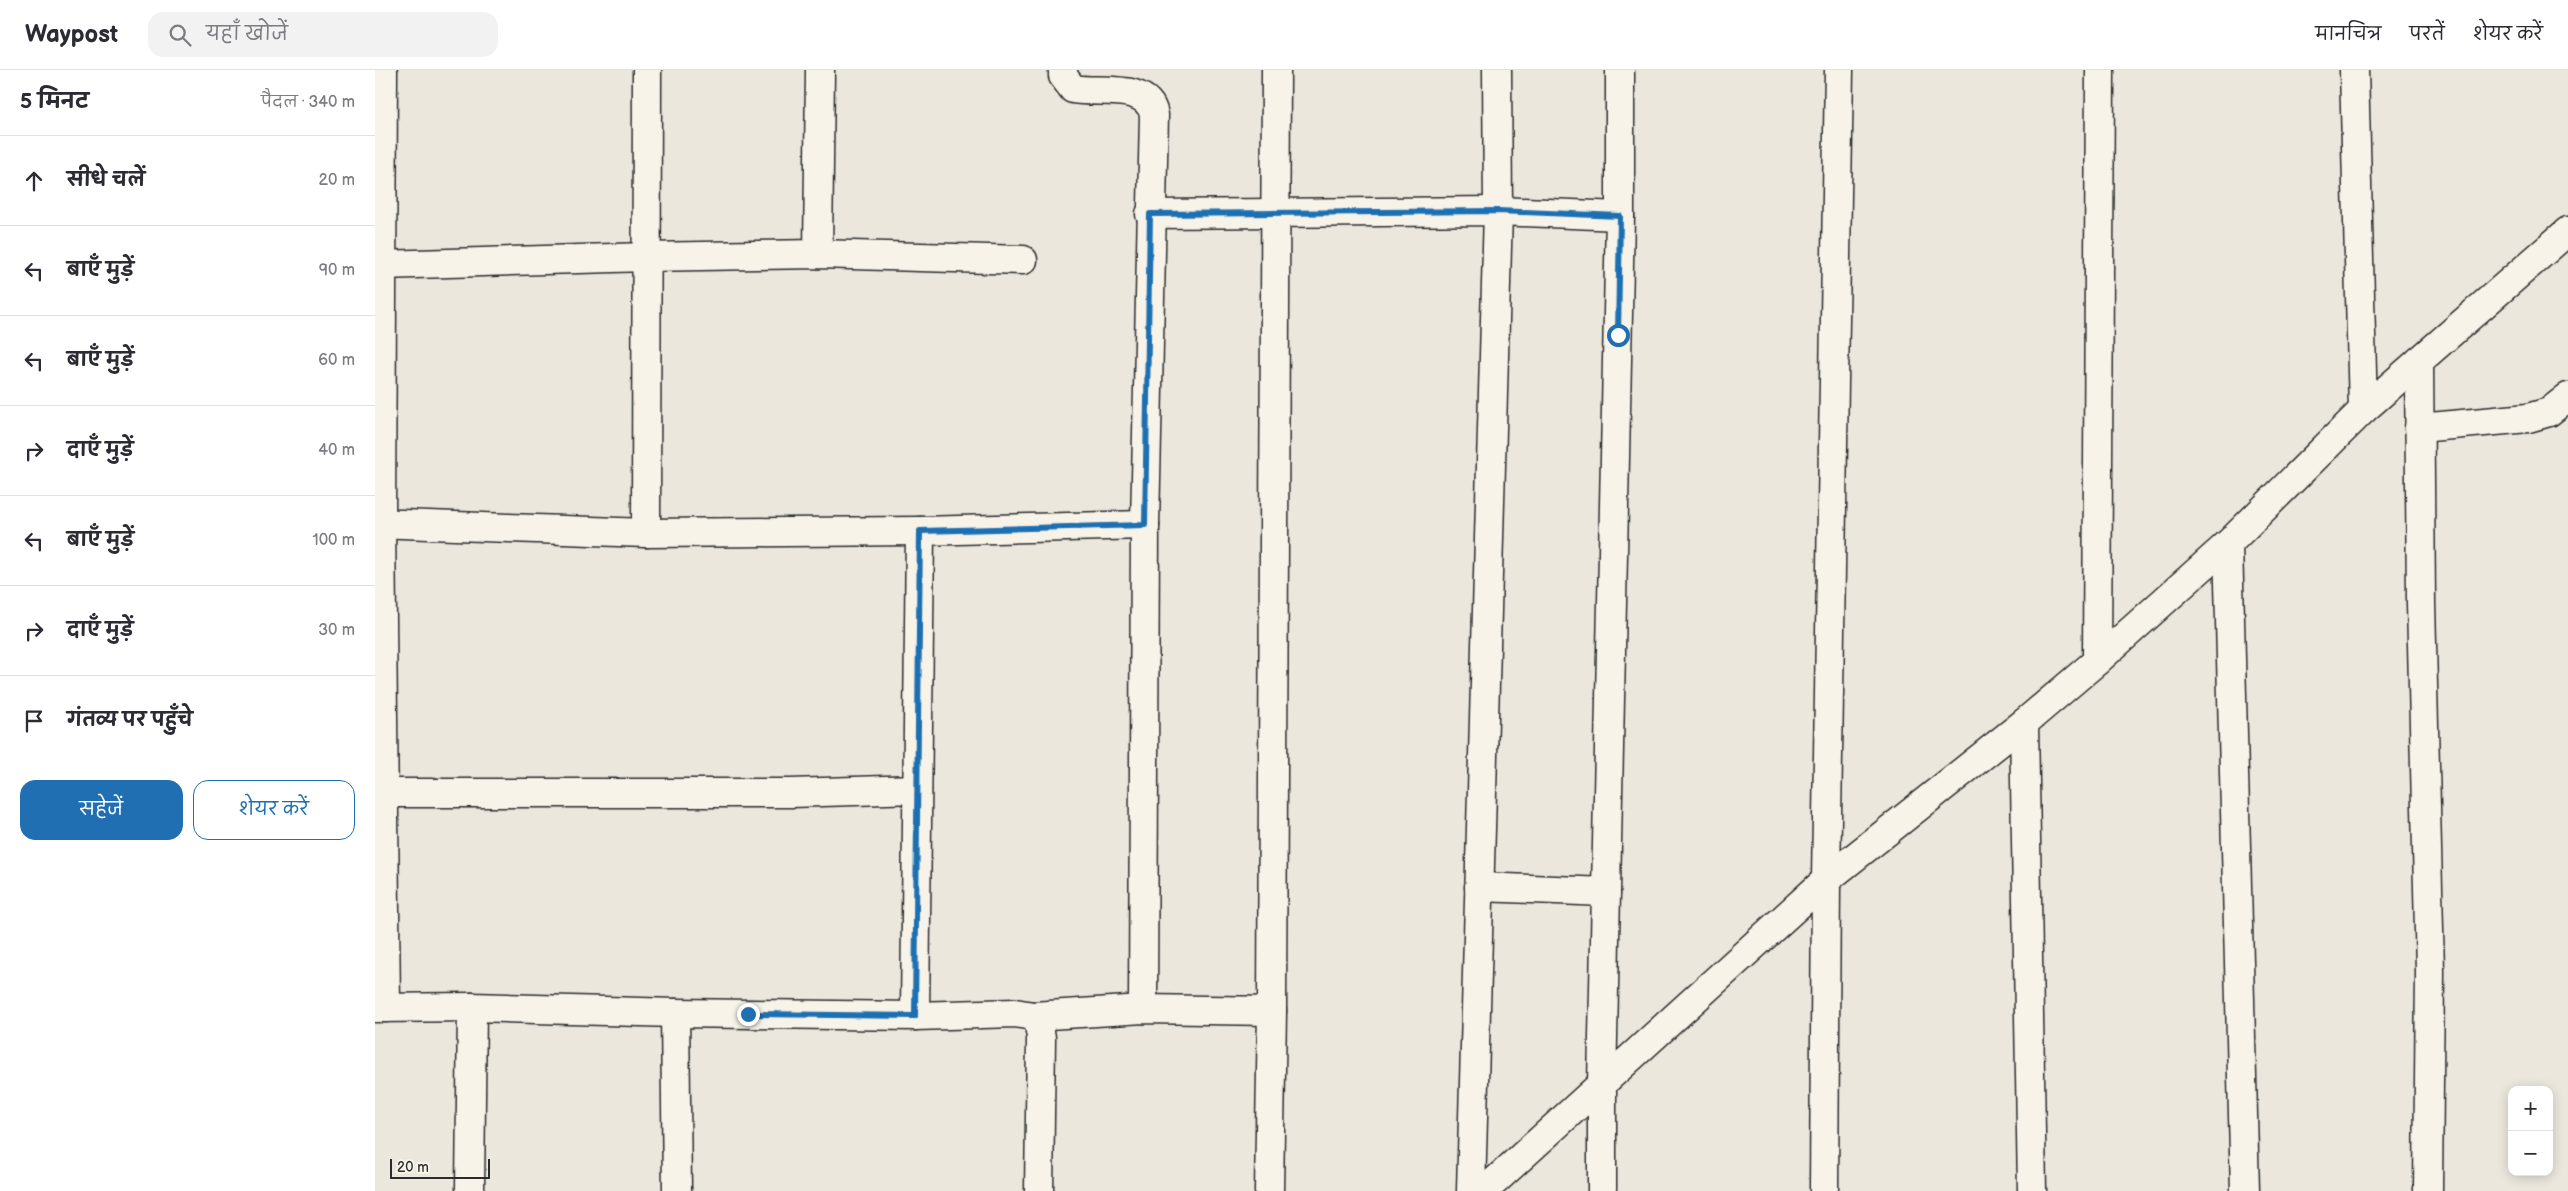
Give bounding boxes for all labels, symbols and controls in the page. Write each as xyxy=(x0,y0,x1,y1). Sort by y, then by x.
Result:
search box xyxy=(148,12,498,57)
text: Waypost xyxy=(25,20,118,49)
icon: search xyxy=(166,21,194,49)
text: यहाँ खोजें xyxy=(206,23,288,46)
text: मानचित्र xyxy=(2315,24,2381,45)
text: परतें xyxy=(2409,24,2445,45)
text: शेयर करें xyxy=(2473,24,2543,45)
text: 5 मिनट xyxy=(20,89,89,114)
text: पैदल · 340 m xyxy=(261,93,355,112)
icon: ahead xyxy=(20,167,48,195)
text: सीधे चलें xyxy=(67,169,145,192)
text: 20 m xyxy=(319,171,355,190)
icon: left xyxy=(20,257,48,285)
text: बाएँ मुड़ें xyxy=(67,259,134,282)
text: 90 m xyxy=(319,261,355,280)
route start xyxy=(1607,324,1630,347)
icon: left xyxy=(20,347,48,375)
text: बाएँ मुड़ें xyxy=(67,349,134,372)
text: 60 m xyxy=(318,351,355,370)
icon: right xyxy=(20,437,48,465)
text: दाएँ मुड़ें xyxy=(67,439,133,462)
text: 40 m xyxy=(318,441,355,460)
icon: left xyxy=(20,527,48,555)
text: बाएँ मुड़ें xyxy=(67,529,134,552)
text: 100 m xyxy=(312,531,355,550)
icon: right xyxy=(20,617,48,645)
text: दाएँ मुड़ें xyxy=(67,619,133,642)
text: 30 m xyxy=(318,621,355,640)
icon: arrive xyxy=(20,707,48,735)
text: गंतव्य पर पहुँचे xyxy=(67,709,193,732)
button: सहेजें xyxy=(20,780,183,840)
button: शेयर करें xyxy=(193,780,355,840)
route end xyxy=(737,1003,760,1026)
map controls xyxy=(2508,1086,2553,1176)
button: + xyxy=(2508,1086,2553,1131)
button: − xyxy=(2508,1131,2553,1176)
scale bar xyxy=(390,1156,490,1179)
text: 20 m xyxy=(397,1159,429,1176)

